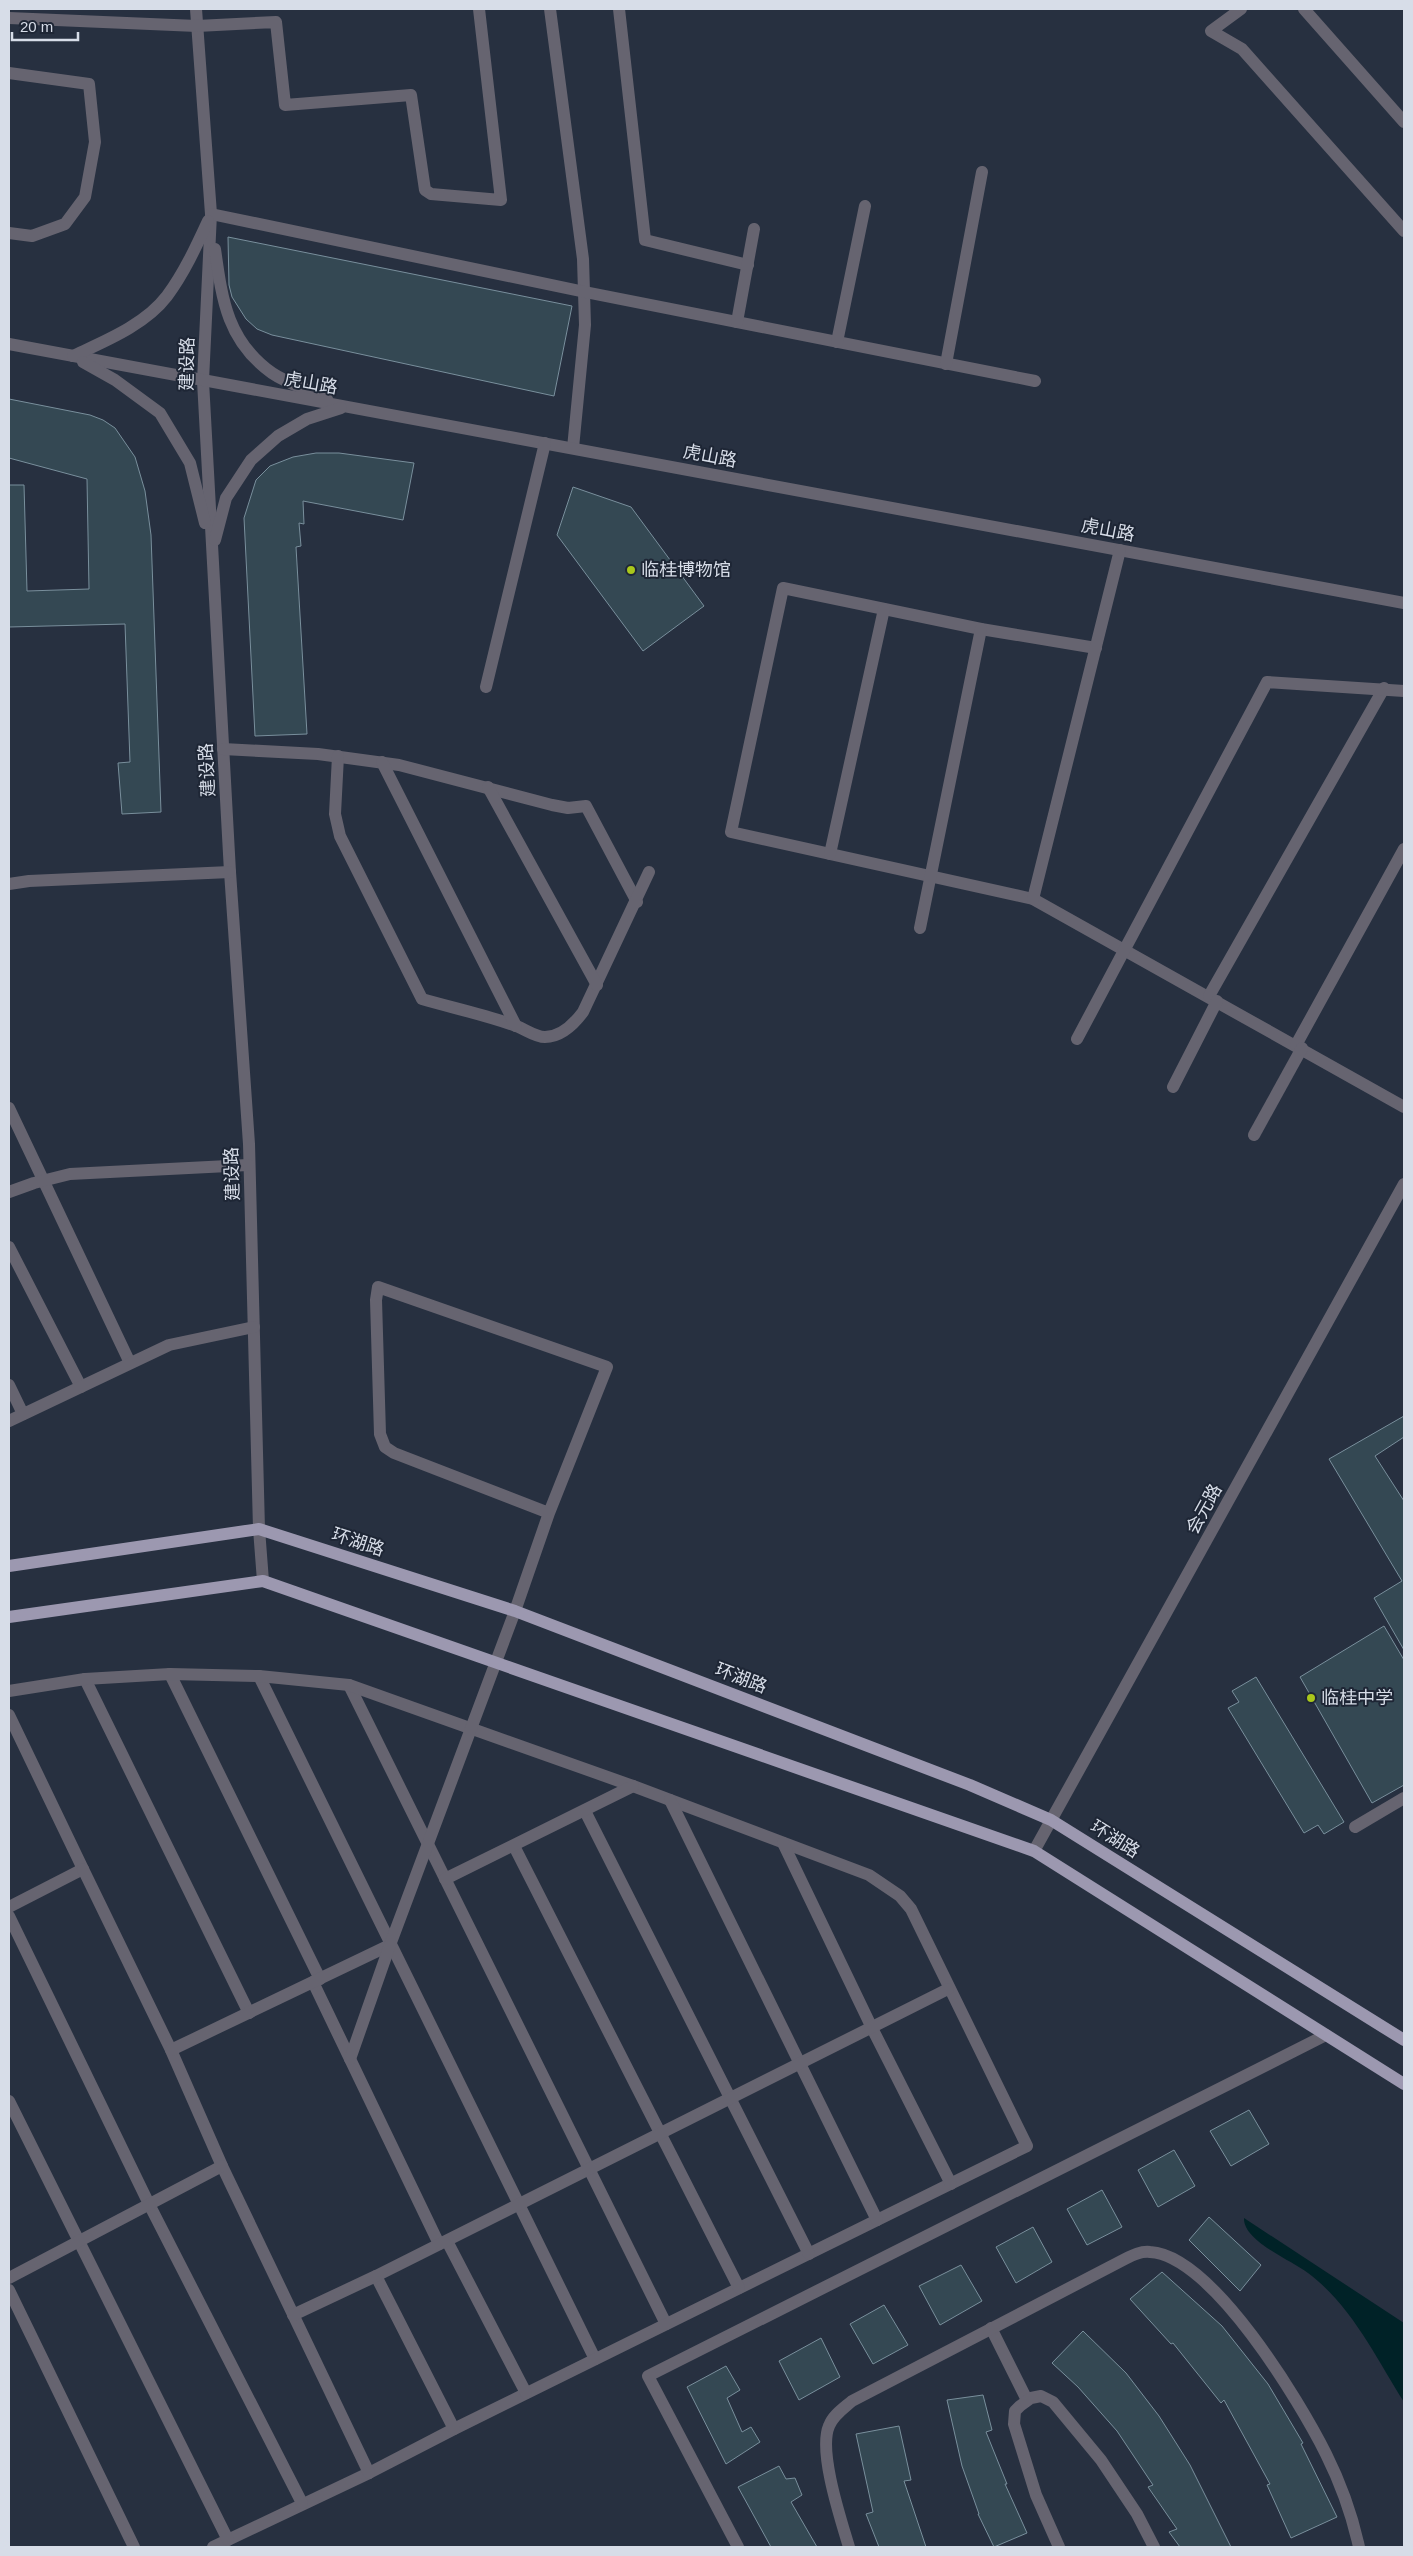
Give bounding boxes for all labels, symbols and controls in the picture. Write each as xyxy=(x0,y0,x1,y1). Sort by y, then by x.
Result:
scale bar xyxy=(12,10,79,42)
text: 20 m xyxy=(20,18,53,35)
street label: 建设路 xyxy=(177,337,197,391)
street label: 虎山路 xyxy=(283,368,339,398)
street label: 虎山路 xyxy=(682,441,738,471)
street label: 虎山路 xyxy=(1080,515,1136,545)
place label: 临桂博物馆 xyxy=(641,560,731,580)
marker: 临桂博物馆 xyxy=(625,564,637,576)
street label: 建设路 xyxy=(196,743,218,797)
street label: 建设路 xyxy=(221,1147,243,1201)
street label: 会元路 xyxy=(1182,1481,1226,1537)
street label: 环湖路 xyxy=(329,1524,387,1560)
street label: 环湖路 xyxy=(712,1659,770,1697)
place label: 临桂中学 xyxy=(1321,1688,1393,1708)
marker: 临桂中学 xyxy=(1305,1692,1317,1704)
street label: 环湖路 xyxy=(1087,1816,1143,1862)

